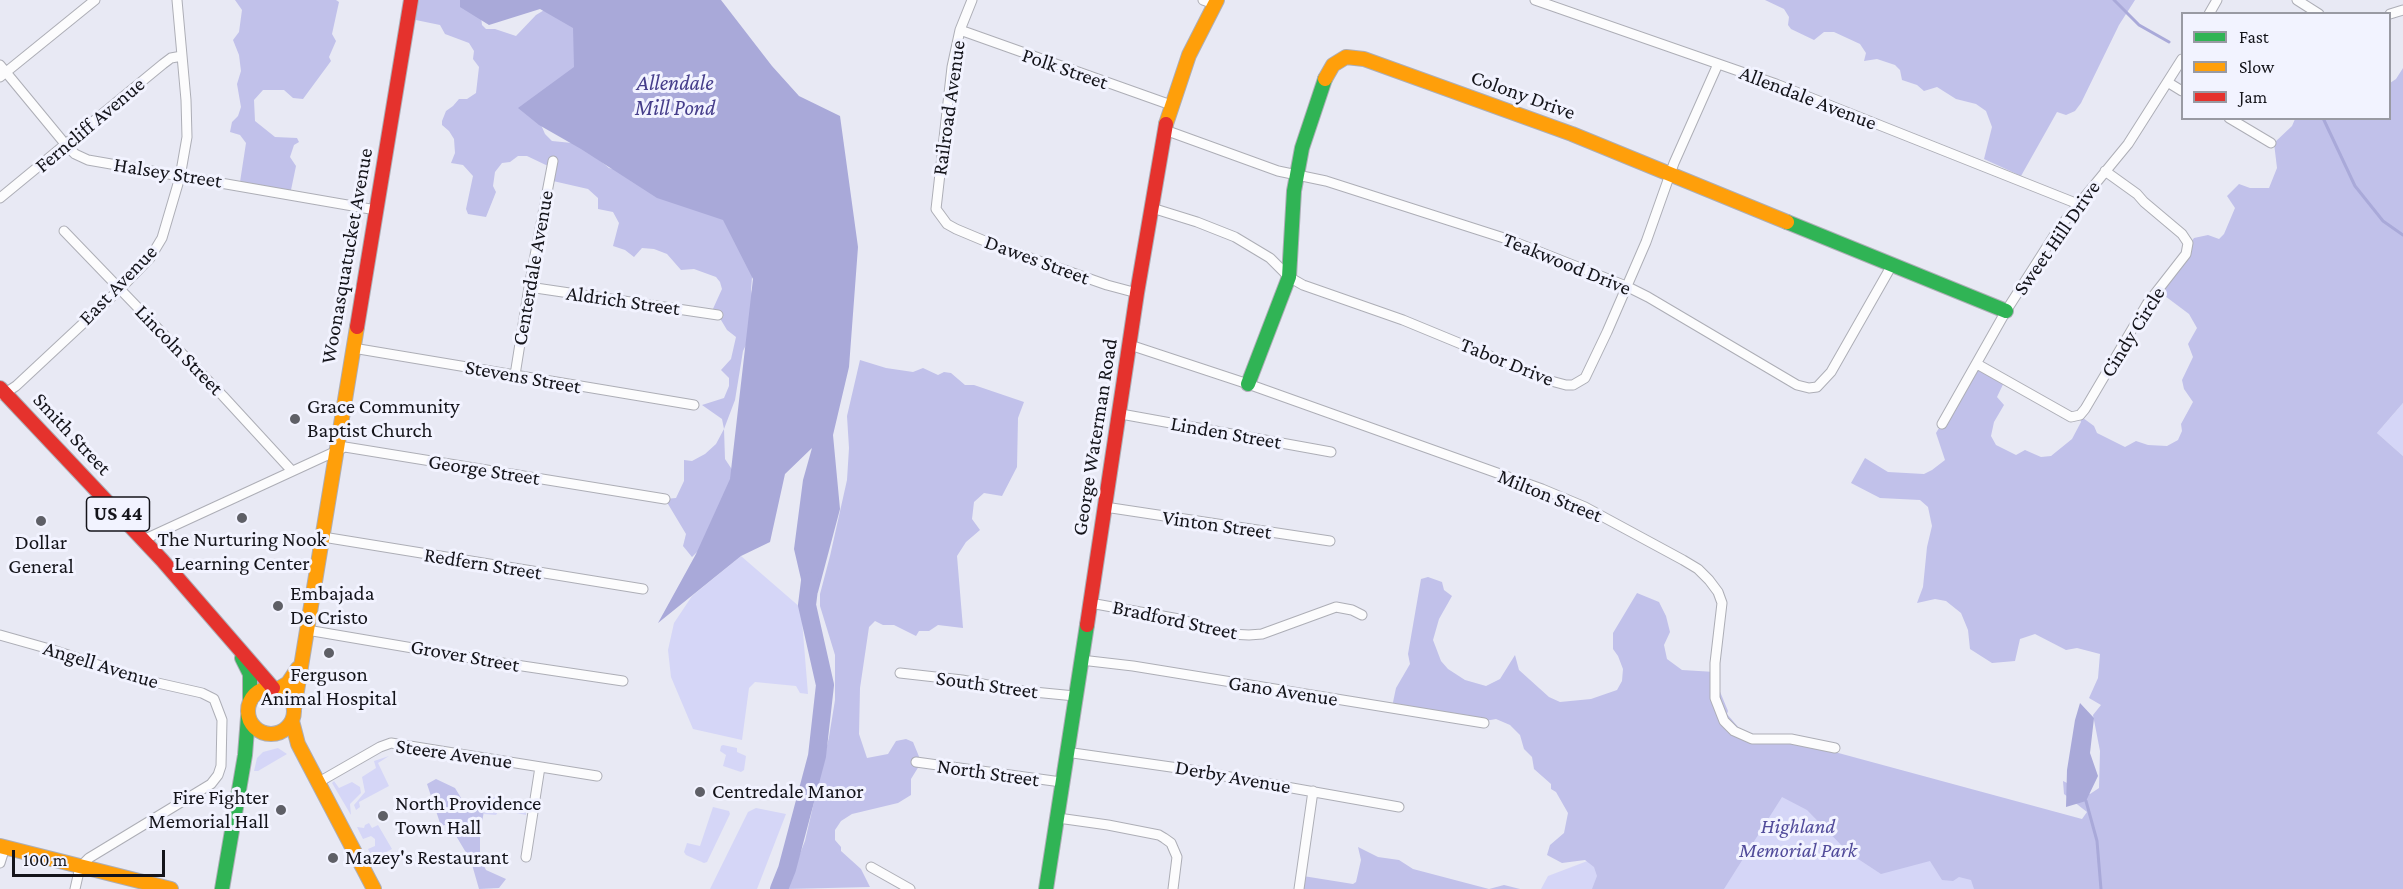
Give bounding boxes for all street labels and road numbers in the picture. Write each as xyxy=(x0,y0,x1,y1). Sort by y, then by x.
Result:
street label: Railroad Avenue xyxy=(927,39,971,177)
street label: Polk Street xyxy=(1019,43,1111,95)
street label: Allendale Avenue xyxy=(1736,60,1880,136)
street label: Colony Drive xyxy=(1467,64,1579,126)
street label: Ferncliff Avenue xyxy=(30,72,150,178)
street label: Woonasquatucket Avenue xyxy=(316,146,378,366)
street label: Halsey Street xyxy=(112,152,224,194)
street label: Sweet Hill Drive xyxy=(2008,176,2106,300)
street label: Centerdale Avenue xyxy=(507,188,559,348)
street label: Teakwood Drive xyxy=(1499,227,1635,301)
street label: Dawes Street xyxy=(981,229,1093,291)
street label: East Avenue xyxy=(73,240,163,330)
street label: Aldrich Street xyxy=(565,281,681,321)
street label: Cindy Circle xyxy=(2095,282,2171,382)
street label: Lincoln Street xyxy=(130,299,228,401)
street label: Tabor Drive xyxy=(1457,332,1557,392)
street label: George Waterman Road xyxy=(1067,337,1123,537)
street label: Stevens Street xyxy=(463,354,583,400)
street label: Smith Street xyxy=(27,388,117,480)
street label: Linden Street xyxy=(1169,411,1283,455)
street label: George Street xyxy=(426,449,542,491)
street label: Milton Street xyxy=(1494,464,1606,528)
road number: US 44 xyxy=(86,497,150,531)
street label: Vinton Street xyxy=(1161,505,1273,545)
street label: Redfern Street xyxy=(422,542,544,586)
street label: Bradford Street xyxy=(1110,594,1240,646)
street label: Grover Street xyxy=(409,634,521,678)
street label: Angell Avenue xyxy=(40,636,162,694)
street label: South Street xyxy=(934,665,1040,705)
street label: Gano Avenue xyxy=(1226,670,1340,712)
street label: Steere Avenue xyxy=(394,733,514,775)
street label: North Street xyxy=(935,753,1041,793)
street label: Derby Avenue xyxy=(1173,754,1293,800)

